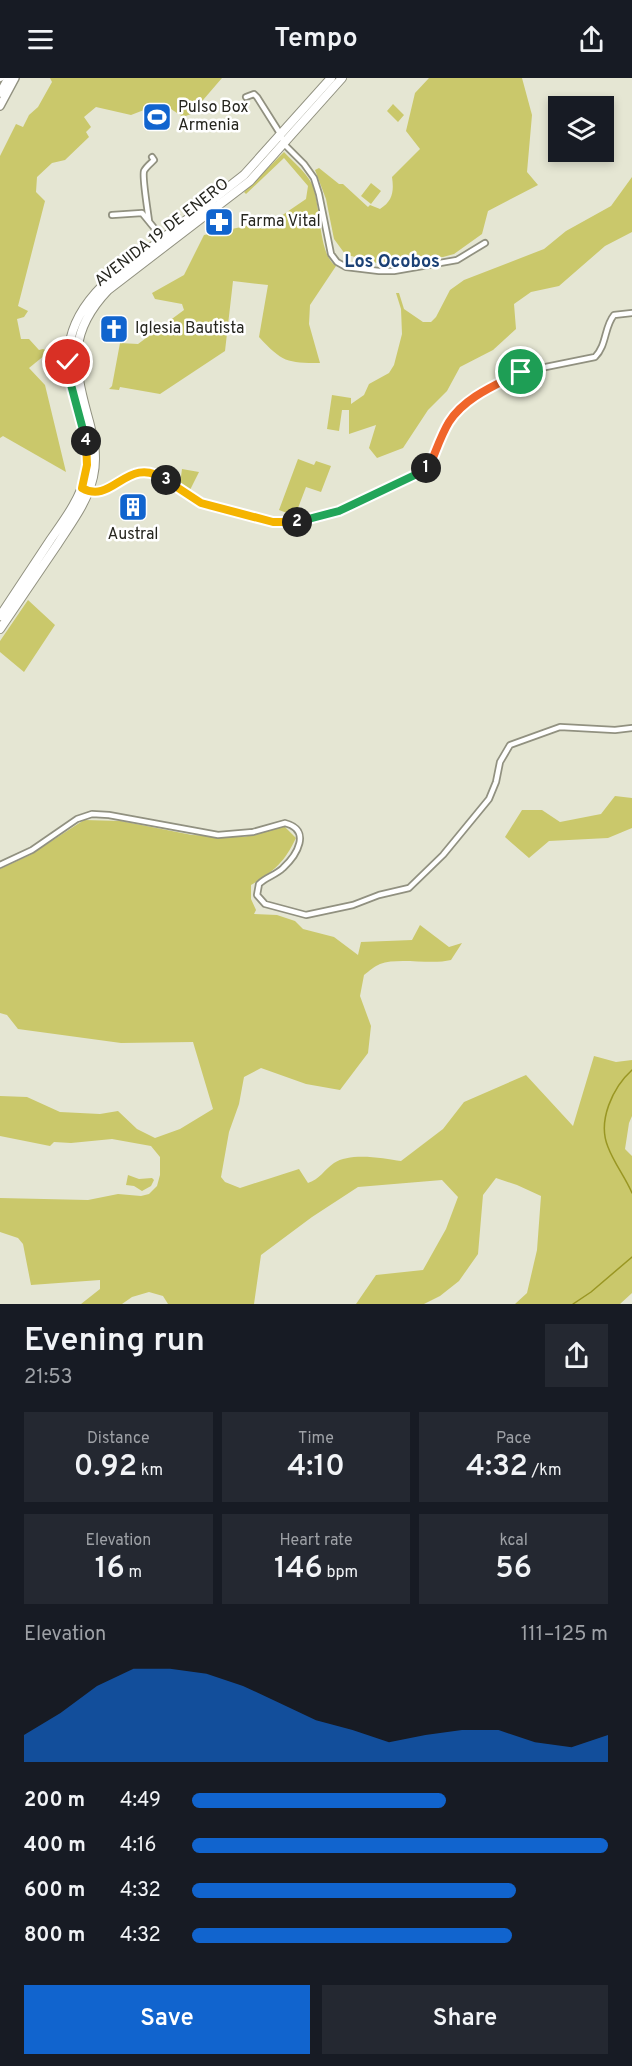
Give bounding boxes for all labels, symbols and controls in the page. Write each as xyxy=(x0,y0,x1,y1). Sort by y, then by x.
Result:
text: Tempo xyxy=(274,22,358,56)
icon: menu xyxy=(24,23,57,56)
icon: share xyxy=(575,23,608,56)
map controls xyxy=(548,96,614,162)
button: layers xyxy=(548,96,614,162)
place label: Pulso Box Armenia xyxy=(178,98,249,136)
sports icon: Pulso Box Armenia xyxy=(141,101,173,133)
street label: AVENIDA 19 DE ENERO xyxy=(91,174,233,292)
pharmacy icon: Farma Vital xyxy=(203,206,235,238)
place label: Farma Vital xyxy=(240,212,321,232)
district label: Los Ocobos xyxy=(344,251,440,274)
church icon: Iglesia Bautista xyxy=(98,313,130,345)
place label: Iglesia Bautista xyxy=(135,319,244,339)
pin xyxy=(42,336,93,387)
icon: check xyxy=(51,345,84,378)
pin xyxy=(495,346,546,397)
icon: arrive xyxy=(504,355,537,388)
pin: 4 xyxy=(71,426,101,456)
text: 4 xyxy=(81,431,91,451)
pin: 1 xyxy=(411,453,441,483)
text: 1 xyxy=(423,458,429,478)
pin: 3 xyxy=(151,465,181,495)
text: 3 xyxy=(161,470,171,490)
building icon: Austral xyxy=(117,491,149,523)
pin: 2 xyxy=(282,507,312,537)
text: 2 xyxy=(292,512,302,532)
place label: Austral xyxy=(107,525,159,545)
text: Evening run xyxy=(24,1321,205,1363)
button: share xyxy=(545,1324,608,1387)
text: 21:53 xyxy=(24,1365,73,1391)
text: Distance xyxy=(87,1429,150,1449)
text: Time xyxy=(298,1429,334,1449)
text: Pace xyxy=(496,1429,531,1449)
text: 0.92 xyxy=(74,1449,137,1486)
text: 4:10 xyxy=(287,1449,345,1486)
text: 4:32 xyxy=(466,1449,528,1486)
text: km xyxy=(137,1461,163,1481)
text: /km xyxy=(528,1461,561,1481)
text: Elevation xyxy=(85,1531,151,1551)
text: Heart rate xyxy=(279,1531,353,1551)
text: kcal xyxy=(499,1531,528,1551)
text: 16 xyxy=(95,1551,125,1588)
text: 146 xyxy=(274,1551,323,1588)
text: 56 xyxy=(495,1551,532,1588)
text: m xyxy=(125,1563,142,1583)
text: bpm xyxy=(323,1563,358,1583)
text: Elevation xyxy=(24,1622,106,1648)
text: 111–125 m xyxy=(521,1622,608,1648)
text: 200 m xyxy=(24,1788,85,1814)
text: 4:49 xyxy=(120,1788,161,1814)
text: 400 m xyxy=(24,1833,86,1859)
text: 4:16 xyxy=(120,1833,156,1859)
text: 600 m xyxy=(24,1878,85,1904)
text: 4:32 xyxy=(120,1878,161,1904)
text: 800 m xyxy=(24,1923,85,1949)
text: 4:32 xyxy=(120,1923,161,1949)
button: Save xyxy=(24,1985,310,2054)
button: Share xyxy=(322,1985,608,2054)

